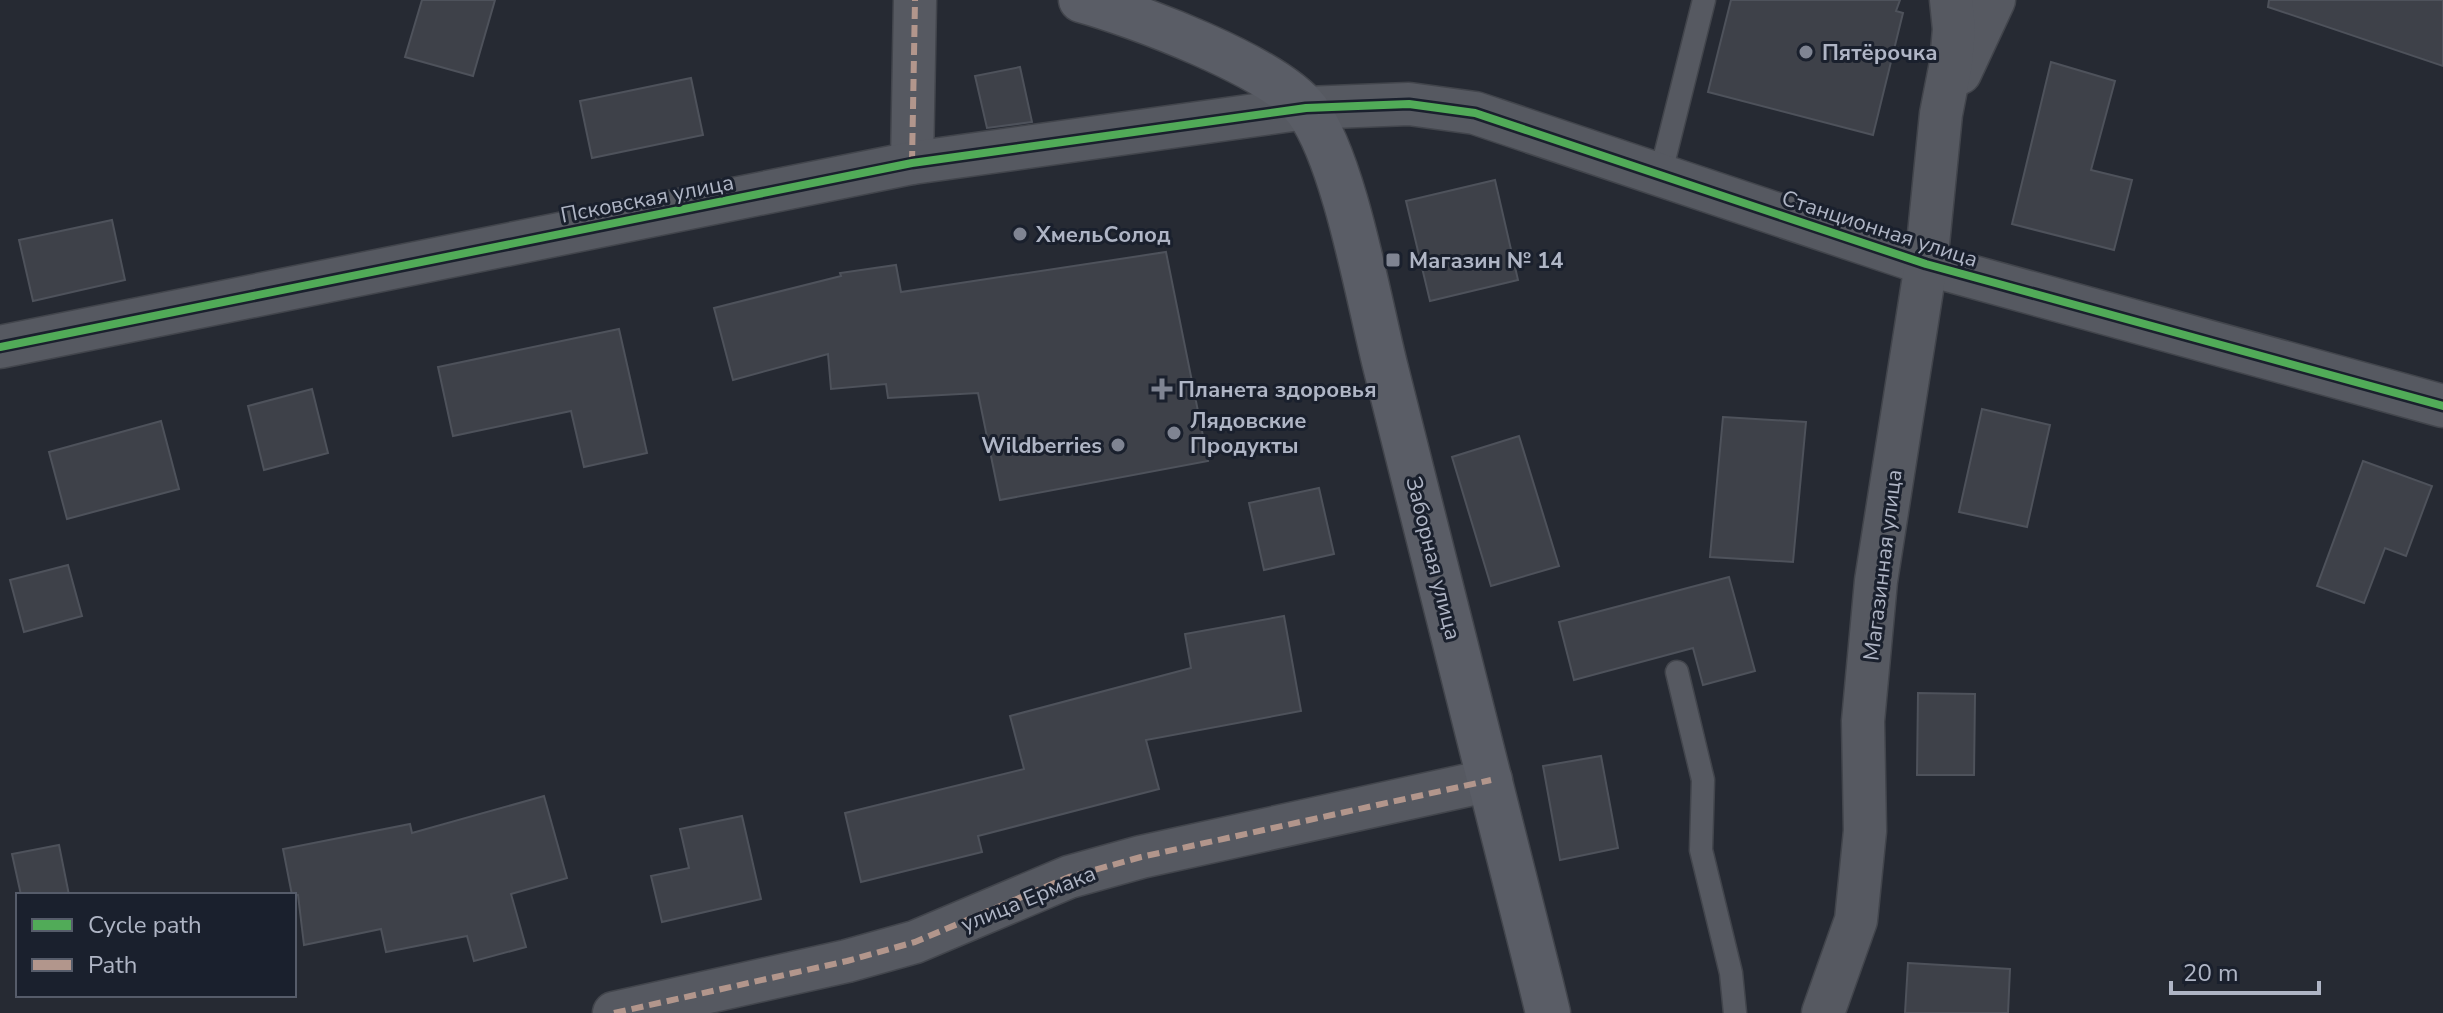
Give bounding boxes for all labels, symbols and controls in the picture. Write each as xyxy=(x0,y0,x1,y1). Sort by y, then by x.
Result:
place label: Пятёрочка xyxy=(1822,38,1938,68)
marker: Пятёрочка xyxy=(1797,43,1815,61)
street label: Псковская улица xyxy=(558,167,736,230)
street label: Станционная улица xyxy=(1778,183,1982,275)
place label: ХмельСолод xyxy=(1035,220,1171,250)
marker: ХмельСолод xyxy=(1011,225,1029,243)
place label: Магазин № 14 xyxy=(1409,246,1563,276)
marker: Магазин № 14 xyxy=(1384,251,1402,269)
place label: Планета здоровья xyxy=(1178,375,1377,405)
marker: Планета здоровья xyxy=(1153,380,1171,398)
place label: Лядовские Продукты xyxy=(1190,406,1306,461)
marker: Лядовские Продукты xyxy=(1165,424,1183,442)
place label: Wildberries xyxy=(981,431,1102,461)
marker: Wildberries xyxy=(1109,436,1127,454)
street label: Магазинная улица xyxy=(1856,468,1910,662)
street label: Заборная улица xyxy=(1398,473,1468,643)
street label: улица Ермака xyxy=(957,858,1100,940)
legend xyxy=(16,893,296,997)
text: Cycle path xyxy=(88,909,202,941)
scale bar xyxy=(2171,945,2319,995)
text: Path xyxy=(88,949,137,981)
text: 20 m xyxy=(2183,957,2239,989)

